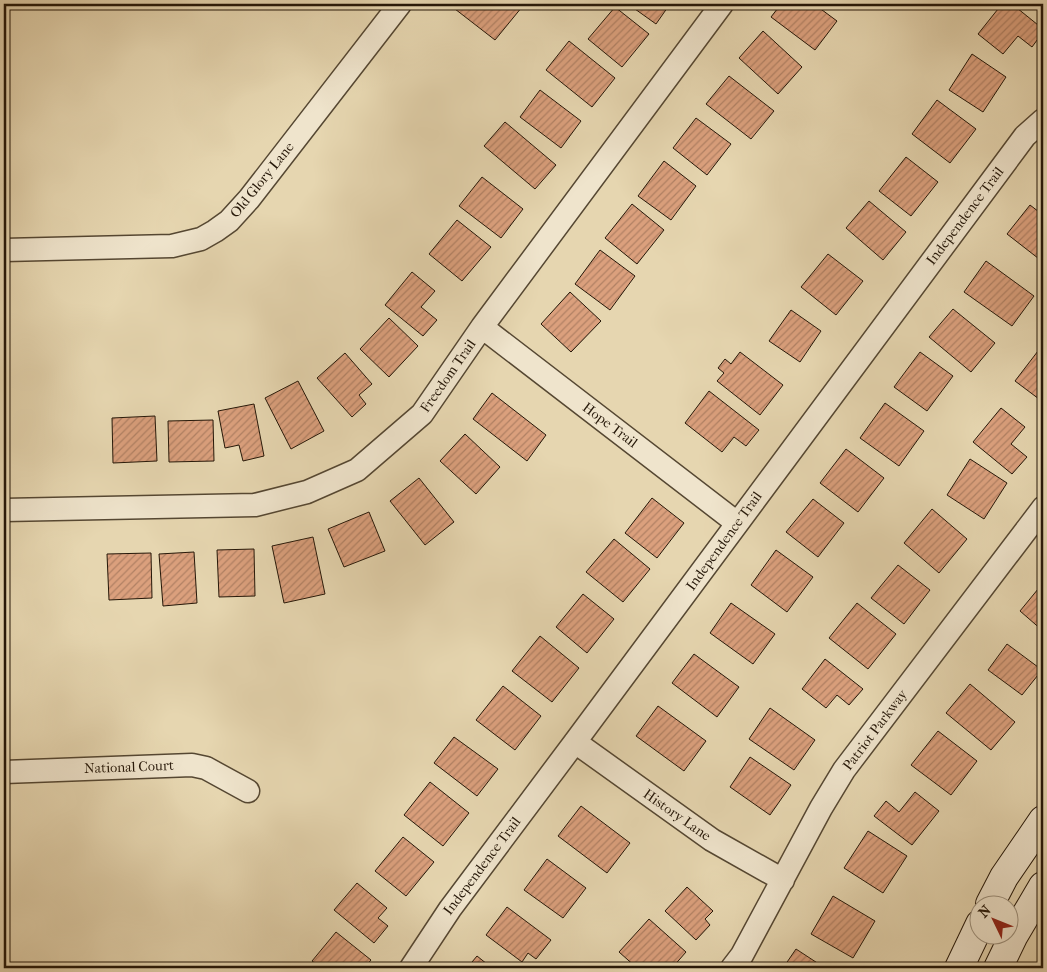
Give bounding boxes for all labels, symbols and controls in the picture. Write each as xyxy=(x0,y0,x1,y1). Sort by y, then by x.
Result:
street label: Old Glory Lane xyxy=(226,139,298,221)
street label: Independence Trail xyxy=(923,164,1007,268)
street label: Freedom Trail xyxy=(417,336,480,416)
street label: Hope Trail xyxy=(579,399,641,451)
street label: Independence Trail xyxy=(682,488,766,594)
street label: Patriot Parkway xyxy=(839,686,911,774)
street label: National Court xyxy=(84,757,174,777)
street label: History Lane xyxy=(640,785,714,845)
street label: Independence Trail xyxy=(440,814,524,918)
north arrow xyxy=(970,894,1020,944)
text: N xyxy=(975,902,995,921)

